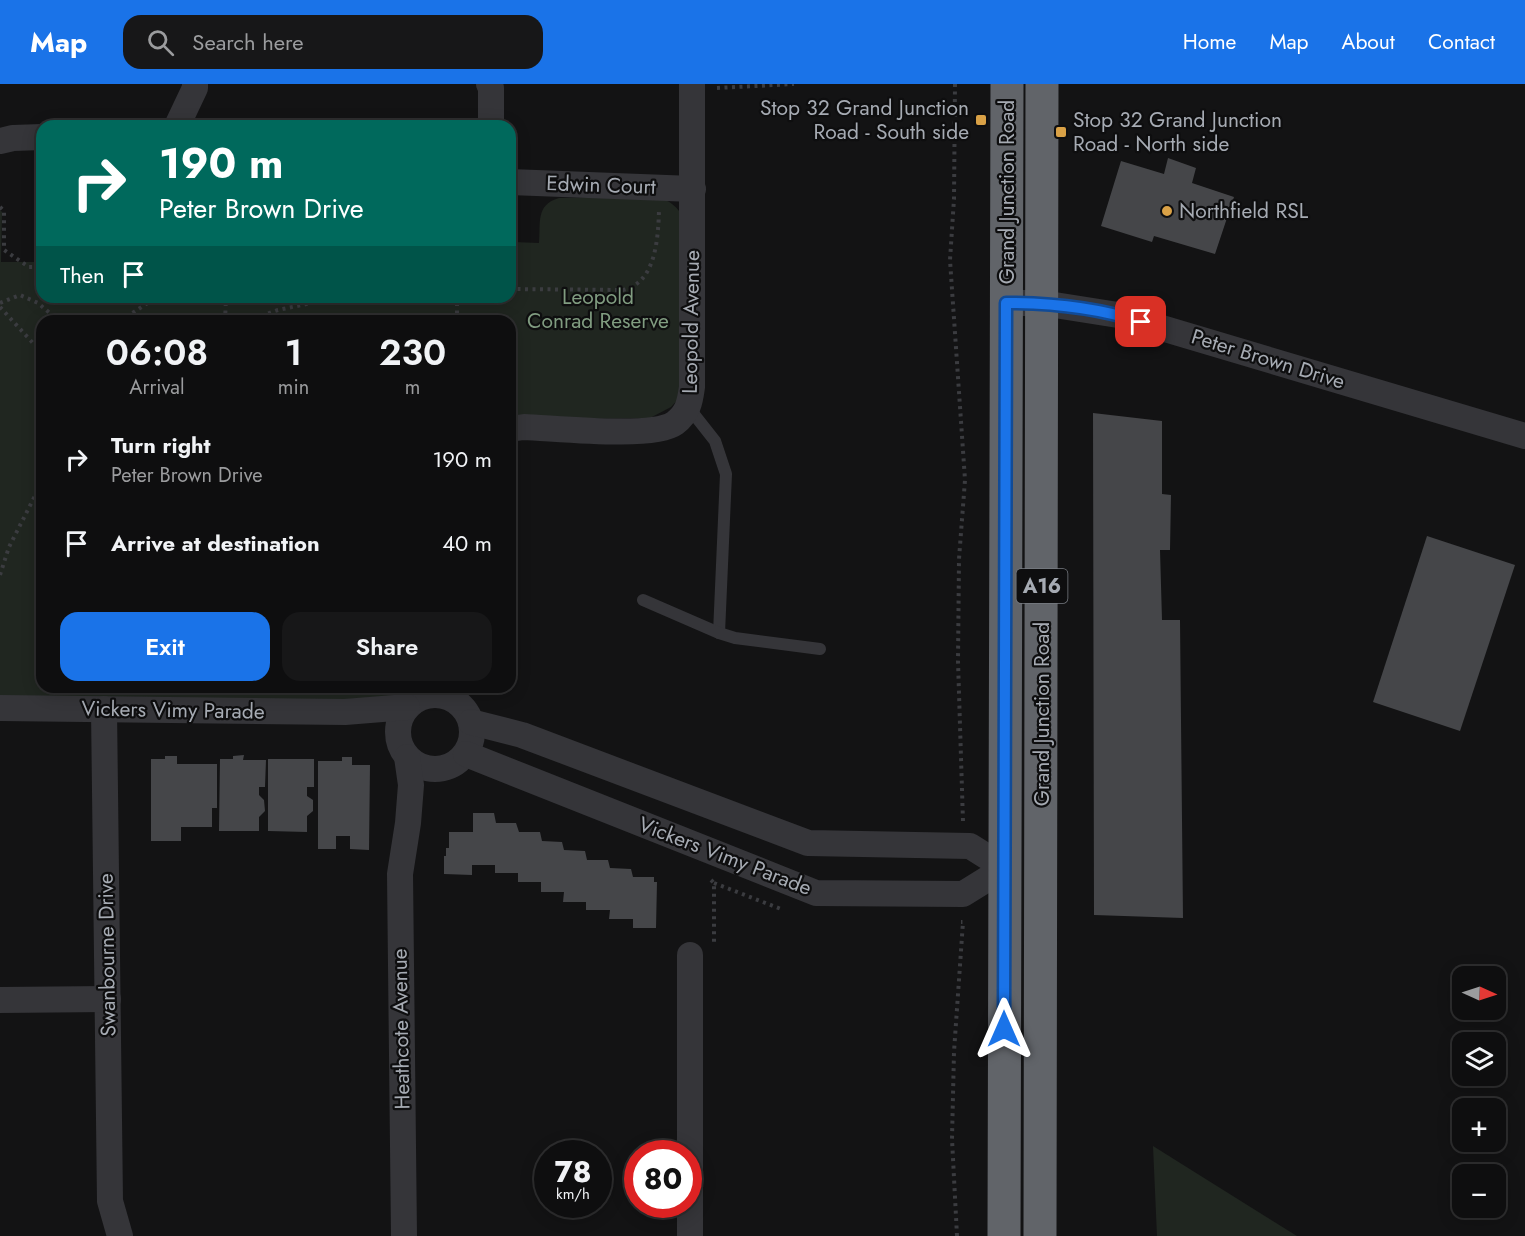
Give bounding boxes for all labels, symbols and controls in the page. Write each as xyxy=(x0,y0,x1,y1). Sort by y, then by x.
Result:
search box xyxy=(123,15,543,69)
text: Map xyxy=(30,22,87,63)
icon: search xyxy=(144,26,177,59)
text: Search here xyxy=(192,26,304,58)
text: Home xyxy=(1183,27,1236,57)
text: Map xyxy=(1269,27,1309,57)
text: About xyxy=(1342,27,1395,57)
text: Contact xyxy=(1428,27,1495,57)
place label: Stop 32 Grand Junction Road - South side xyxy=(760,93,969,147)
street label: Grand Junction Road xyxy=(992,100,1022,284)
place label: Stop 32 Grand Junction Road - North side xyxy=(1073,105,1282,159)
marker: Stop 32 Grand Junction Road - South side xyxy=(974,113,988,127)
marker: Stop 32 Grand Junction Road - North side xyxy=(1054,125,1068,139)
text: 190 m xyxy=(159,133,283,194)
icon: right xyxy=(60,144,138,222)
street label: Edwin Court xyxy=(546,168,656,202)
text: Peter Brown Drive xyxy=(159,189,364,228)
place label: Northfield RSL xyxy=(1179,196,1309,226)
marker: Northfield RSL xyxy=(1160,204,1174,218)
street label: Leopold Avenue xyxy=(675,250,707,394)
icon: arrive xyxy=(117,258,150,291)
text: Then xyxy=(60,259,105,291)
park label: Leopold Conrad Reserve xyxy=(527,282,669,336)
pin xyxy=(1115,296,1166,347)
icon: arrive xyxy=(1124,305,1157,338)
street label: Peter Brown Drive xyxy=(1188,321,1349,397)
text: 06:08 xyxy=(106,326,208,378)
text: 1 xyxy=(285,326,302,378)
text: 230 xyxy=(379,326,446,378)
text: Arrival xyxy=(129,373,185,402)
text: min xyxy=(278,373,309,402)
text: m xyxy=(405,373,420,402)
text: Turn right xyxy=(111,429,211,461)
icon: right xyxy=(60,443,93,476)
text: 190 m xyxy=(432,443,492,475)
text: Peter Brown Drive xyxy=(111,461,263,490)
icon: arrive xyxy=(60,527,93,560)
text: Arrive at destination xyxy=(111,527,320,559)
text: 40 m xyxy=(442,527,492,559)
road number: A16 xyxy=(1016,569,1068,603)
button: Exit xyxy=(60,612,270,681)
button: Share xyxy=(282,612,492,681)
street label: Grand Junction Road xyxy=(1027,622,1057,806)
street label: Vickers Vimy Parade xyxy=(81,693,265,727)
street label: Vickers Vimy Parade xyxy=(634,809,816,903)
street label: Swanbourne Drive xyxy=(91,873,123,1037)
street label: Heathcote Avenue xyxy=(385,948,417,1110)
north arrow xyxy=(1452,966,1506,1020)
map controls xyxy=(1452,966,1506,1218)
position arrow xyxy=(972,997,1036,1061)
button: layers xyxy=(1452,1032,1506,1086)
button: + xyxy=(1452,1098,1506,1152)
speed limit sign: 80 xyxy=(624,1140,702,1218)
text: 78 xyxy=(555,1150,591,1193)
button: − xyxy=(1452,1164,1506,1218)
text: km/h xyxy=(556,1183,590,1205)

